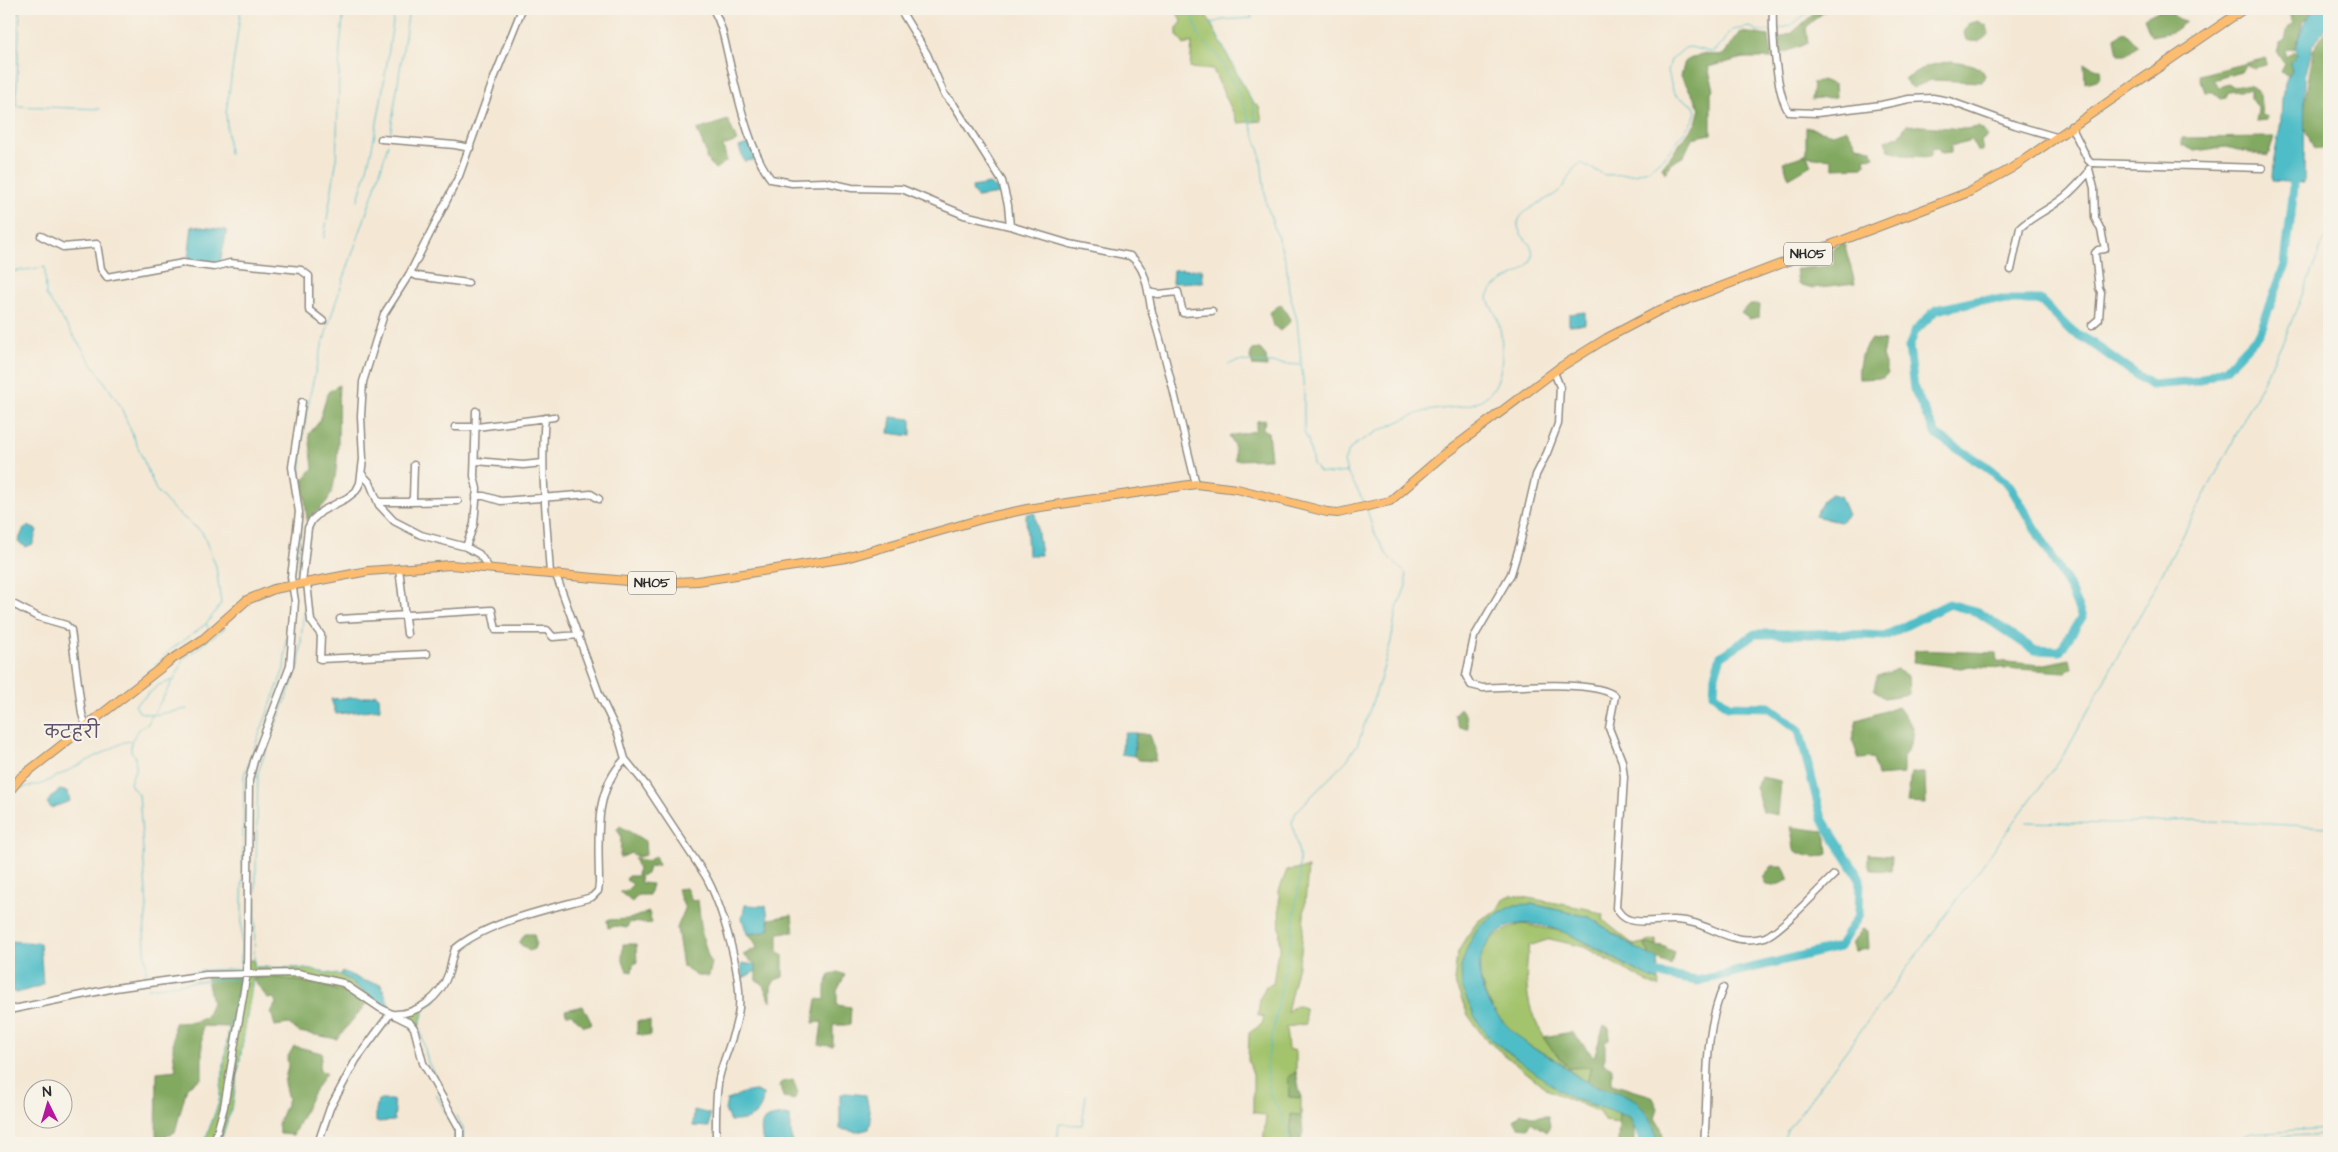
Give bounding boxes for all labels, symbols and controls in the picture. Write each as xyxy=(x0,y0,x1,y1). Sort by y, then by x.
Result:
road number: NH05 xyxy=(1784,242,1832,266)
road number: NH05 xyxy=(628,572,676,594)
district label: कटहरी xyxy=(44,718,100,745)
north arrow xyxy=(22,1080,72,1130)
text: N xyxy=(42,1082,52,1102)

